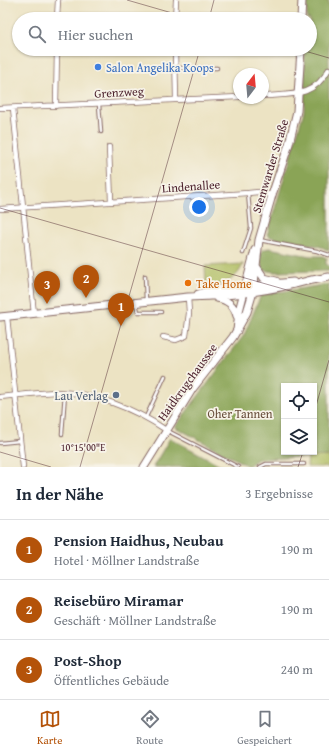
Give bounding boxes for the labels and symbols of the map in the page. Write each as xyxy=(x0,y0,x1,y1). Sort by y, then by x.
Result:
place label: Salon Angelika Koops xyxy=(106,59,214,76)
marker: Salon Angelika Koops xyxy=(93,62,103,72)
north arrow xyxy=(233,68,269,104)
street label: Grenzweg xyxy=(94,82,144,102)
street label: Stemwarder Straße xyxy=(248,117,292,215)
street label: Lindenallee xyxy=(161,175,221,197)
your location xyxy=(189,197,209,217)
pin: 2 xyxy=(73,265,99,298)
pin: 3 xyxy=(34,271,60,304)
place label: Take Home xyxy=(196,275,252,292)
marker: Take Home xyxy=(183,278,193,288)
pin: 1 xyxy=(108,293,134,326)
street label: Haidkrugchaussee xyxy=(153,340,221,424)
place label: Lau Verlag xyxy=(55,387,108,404)
marker: Lau Verlag xyxy=(111,390,121,400)
park label: Oher Tannen xyxy=(207,405,273,422)
text: 10°15'00"E xyxy=(61,440,105,455)

